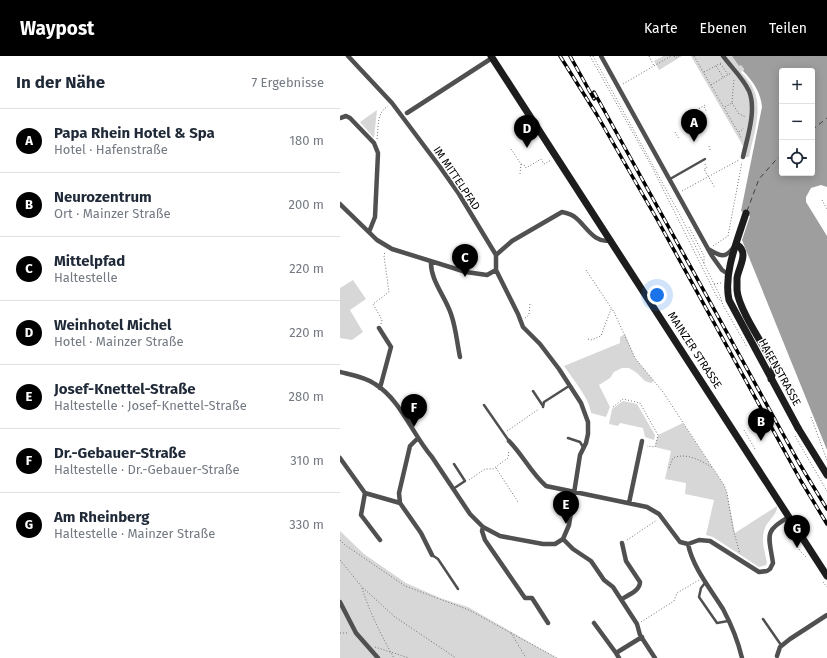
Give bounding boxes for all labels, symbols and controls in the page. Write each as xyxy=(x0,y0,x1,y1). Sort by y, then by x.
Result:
text: Waypost xyxy=(20,17,94,40)
text: Karte xyxy=(644,20,678,37)
text: Ebenen xyxy=(700,20,747,37)
text: Teilen xyxy=(769,20,807,37)
map controls xyxy=(779,68,815,176)
button: + xyxy=(779,68,815,104)
text: In der Nähe xyxy=(16,72,105,93)
text: 7 Ergebnisse xyxy=(251,75,324,90)
button: − xyxy=(779,104,815,140)
pin: A xyxy=(681,109,707,142)
pin: D xyxy=(514,115,540,148)
text: Papa Rhein Hotel & Spa xyxy=(54,124,215,142)
text: A xyxy=(25,133,33,148)
text: 180 m xyxy=(289,133,324,148)
button: locate xyxy=(779,140,815,176)
text: Hotel · Hafenstraße xyxy=(54,142,168,157)
street label: IM MITTELPFAD xyxy=(431,144,483,213)
text: Neurozentrum xyxy=(54,188,152,206)
text: B xyxy=(25,197,33,212)
text: 200 m xyxy=(288,197,324,212)
text: Ort · Mainzer Straße xyxy=(54,206,171,221)
pin: C xyxy=(452,244,478,277)
text: Mittelpfad xyxy=(54,252,125,270)
text: C xyxy=(25,261,33,276)
text: 220 m xyxy=(289,261,324,276)
text: Haltestelle xyxy=(54,270,117,285)
your location xyxy=(647,285,667,305)
street label: MAINZER STRASSE xyxy=(665,309,724,391)
text: Weinhotel Michel xyxy=(54,316,172,334)
text: D xyxy=(25,325,33,340)
text: 220 m xyxy=(289,325,324,340)
text: Hotel · Mainzer Straße xyxy=(54,334,184,349)
street label: HAFENSTRASSE xyxy=(756,336,803,408)
text: Josef-Knettel-Straße xyxy=(54,380,196,398)
text: E xyxy=(26,389,32,404)
text: 280 m xyxy=(289,389,324,404)
pin: F xyxy=(401,394,427,427)
text: Haltestelle · Josef-Knettel-Straße xyxy=(54,398,247,413)
pin: B xyxy=(748,408,774,441)
text: Dr.-Gebauer-Straße xyxy=(54,444,186,462)
text: F xyxy=(26,453,32,468)
text: 310 m xyxy=(290,453,324,468)
text: Haltestelle · Dr.-Gebauer-Straße xyxy=(54,462,240,477)
pin: E xyxy=(553,491,579,524)
text: Am Rheinberg xyxy=(54,508,150,526)
pin: G xyxy=(784,515,810,548)
text: G xyxy=(25,517,33,532)
text: 330 m xyxy=(289,517,324,532)
text: Haltestelle · Mainzer Straße xyxy=(54,526,215,541)

